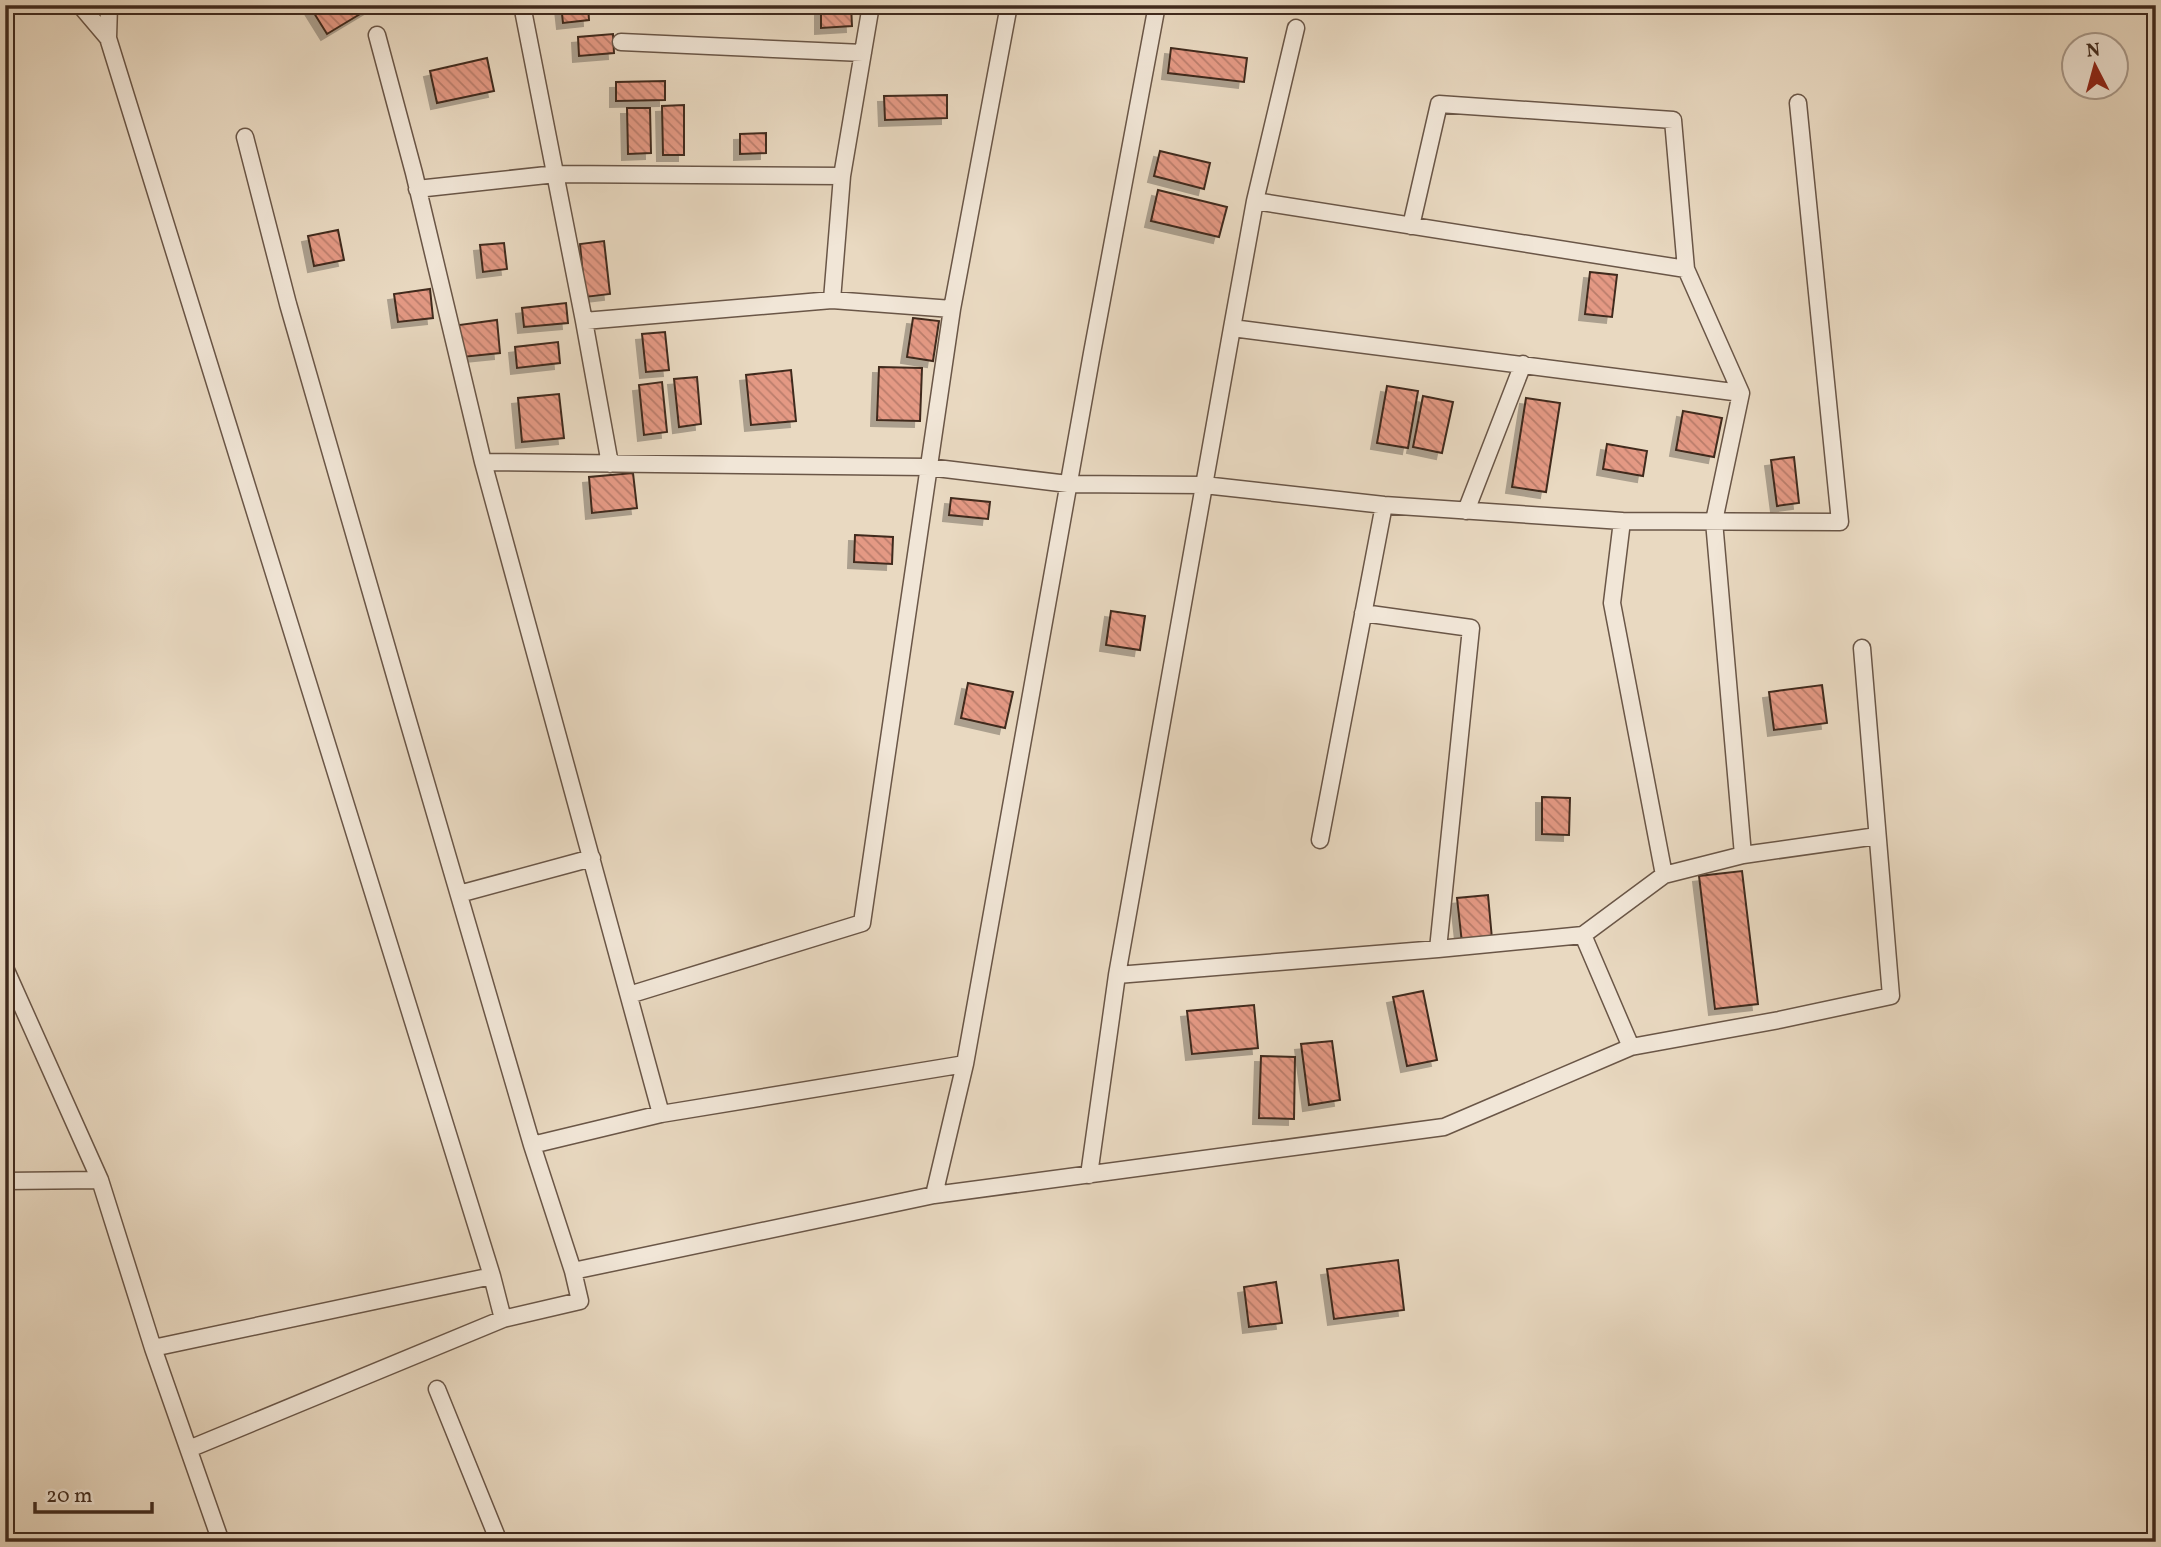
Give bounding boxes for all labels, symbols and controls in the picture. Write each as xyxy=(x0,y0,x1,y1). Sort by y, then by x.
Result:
north arrow xyxy=(2060,32,2130,102)
text: N xyxy=(2085,37,2102,65)
scale bar xyxy=(35,1470,152,1514)
text: 20 m xyxy=(46,1482,92,1511)

